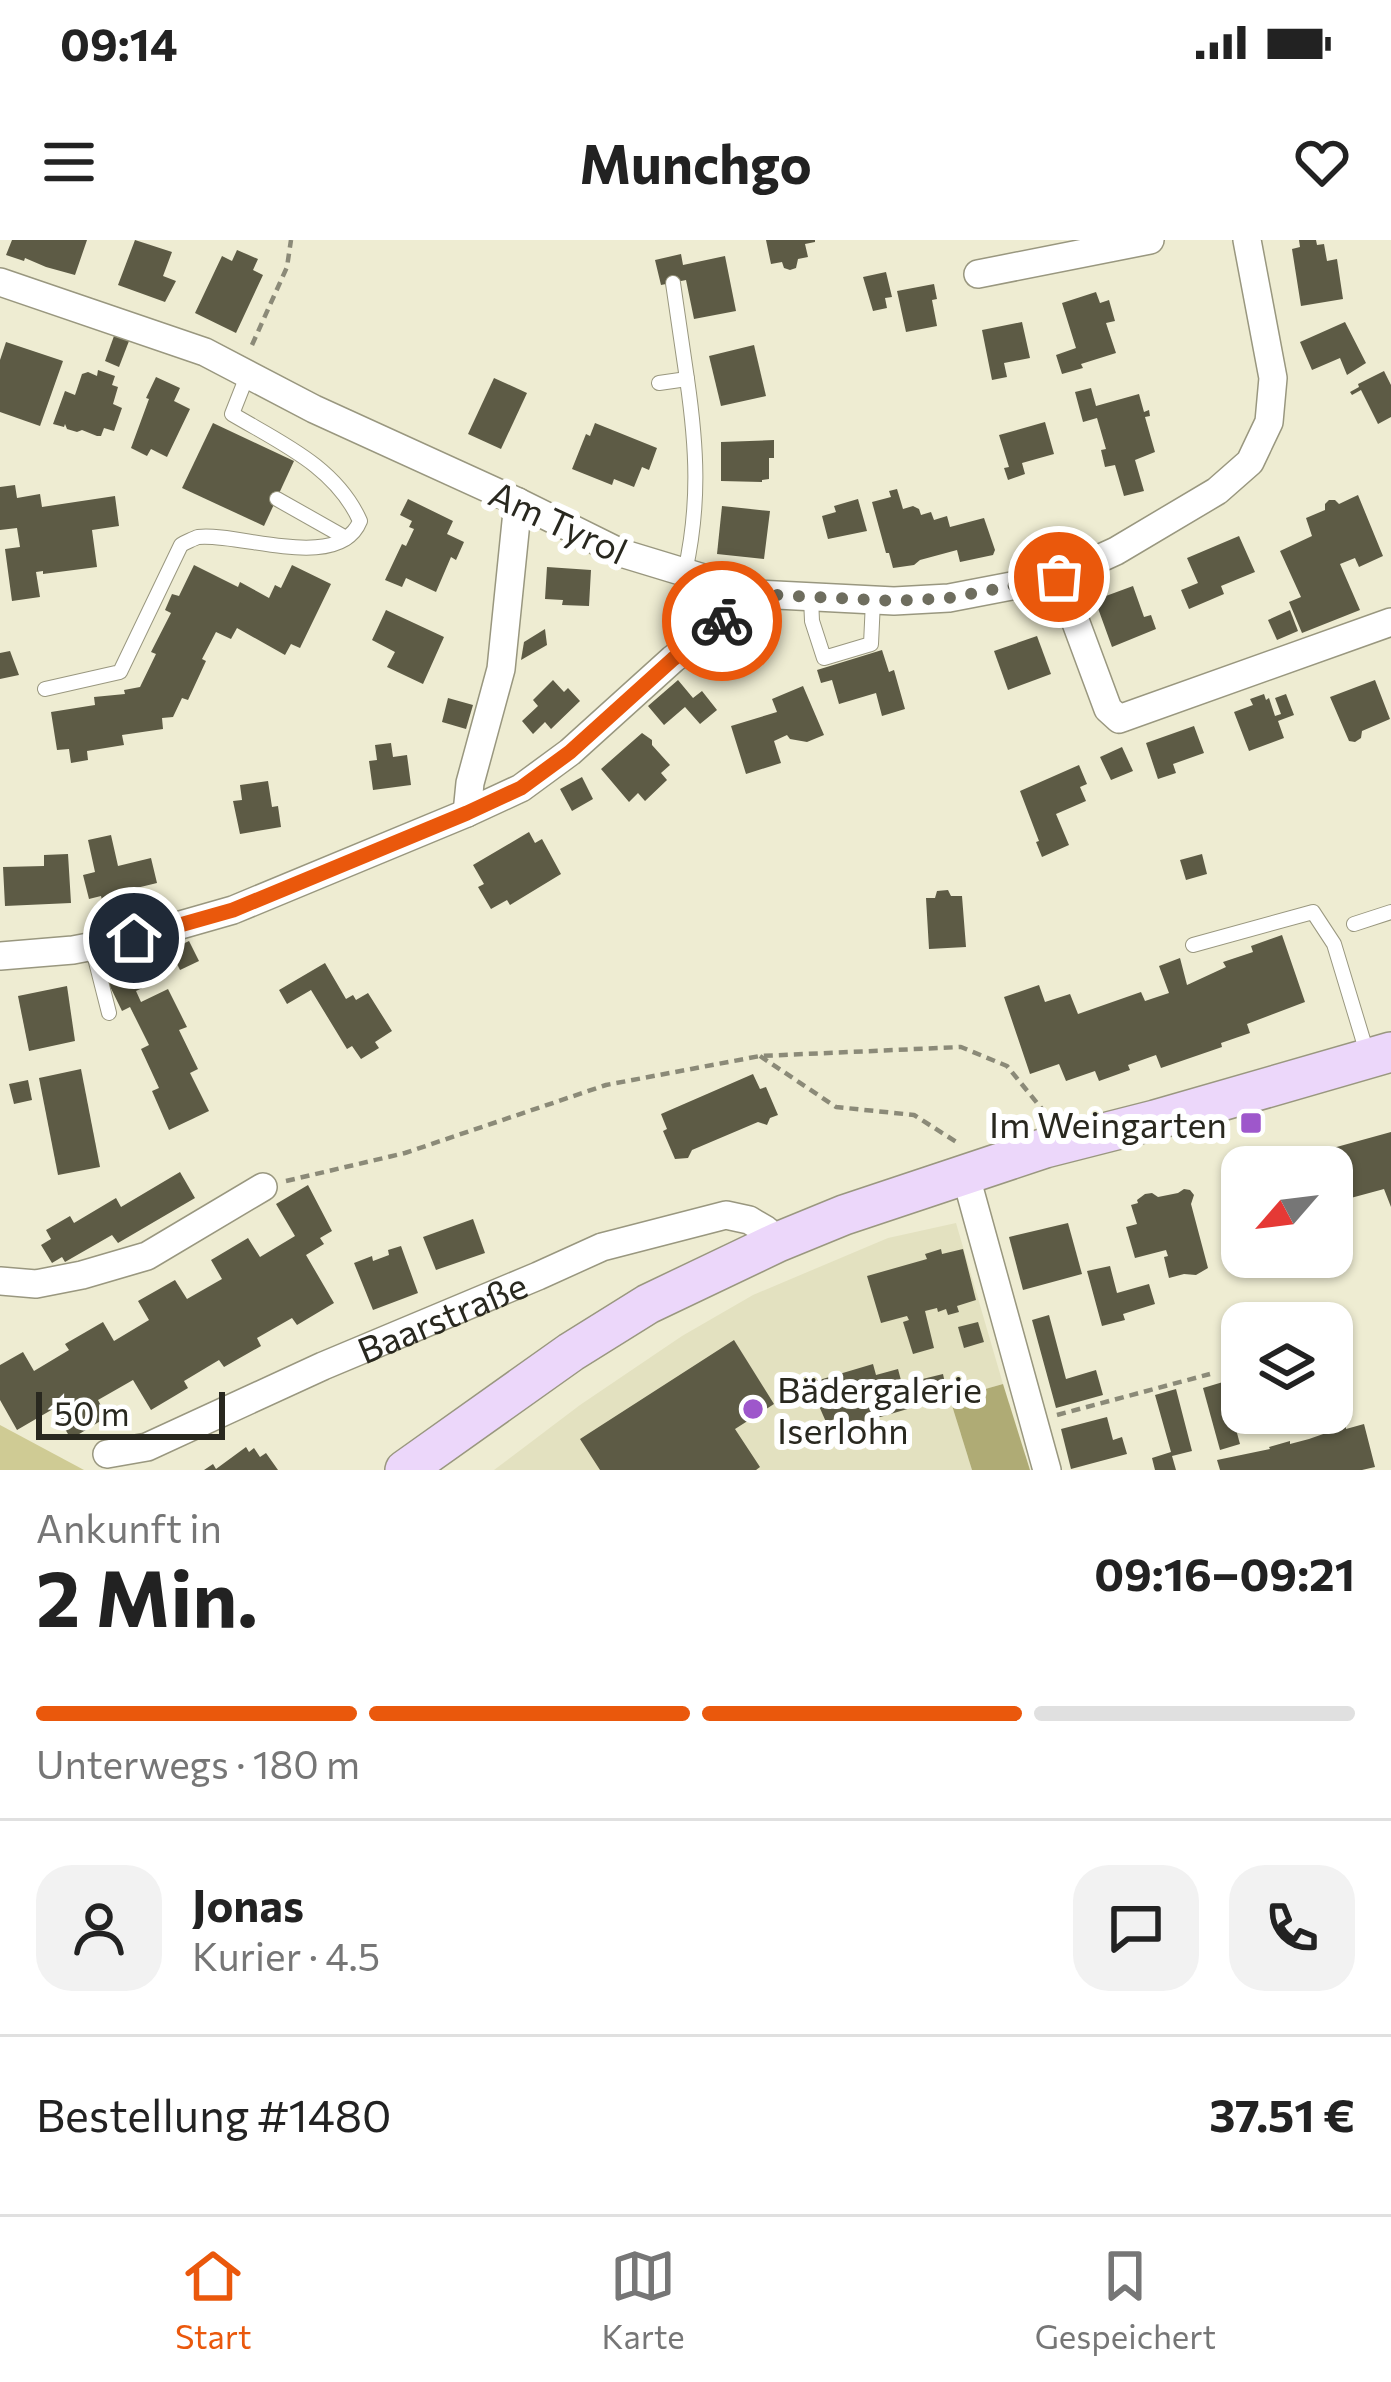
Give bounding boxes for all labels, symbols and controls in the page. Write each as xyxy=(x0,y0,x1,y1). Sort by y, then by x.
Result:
text: 09:14 xyxy=(60,15,178,70)
icon: menu xyxy=(36,129,102,195)
text: Munchgo xyxy=(579,129,812,195)
icon: heart xyxy=(1289,129,1355,195)
street label: Am Tyrol xyxy=(483,470,635,572)
pin xyxy=(1008,526,1110,628)
icon: bag xyxy=(1026,544,1092,610)
courier xyxy=(662,561,782,681)
icon: bike xyxy=(689,588,755,654)
pin xyxy=(83,887,185,989)
icon: home xyxy=(101,905,167,971)
place label: Im Weingarten xyxy=(989,1101,1227,1145)
marker: Im Weingarten xyxy=(1238,1110,1264,1136)
north arrow xyxy=(1221,1146,1353,1278)
map controls xyxy=(1221,1146,1353,1434)
street label: Baarstraße xyxy=(350,1261,533,1371)
button: layers xyxy=(1221,1302,1353,1434)
place label: Bädergalerie Iserlohn xyxy=(777,1366,982,1451)
scale bar xyxy=(36,1386,225,1439)
text: 50 m xyxy=(54,1392,130,1433)
marker: Bädergalerie Iserlohn xyxy=(740,1396,766,1422)
text: Ankunft in xyxy=(36,1503,222,1551)
text: 09:16–09:21 xyxy=(1094,1545,1355,1600)
text: 2 Min. xyxy=(36,1548,258,1643)
text: Unterwegs · 180 m xyxy=(36,1739,360,1787)
button: person xyxy=(36,1865,162,1991)
button: chat xyxy=(1073,1865,1199,1991)
button: phone xyxy=(1229,1865,1355,1991)
text: Jonas xyxy=(192,1876,304,1931)
text: Kurier · 4.5 xyxy=(192,1931,380,1979)
text: Bestellung #1480 xyxy=(36,2086,391,2141)
text: 37.51 € xyxy=(1209,2086,1355,2141)
tab: Start xyxy=(175,2243,251,2356)
tab: Karte xyxy=(601,2243,685,2356)
tab: Gespeichert xyxy=(1035,2243,1216,2356)

